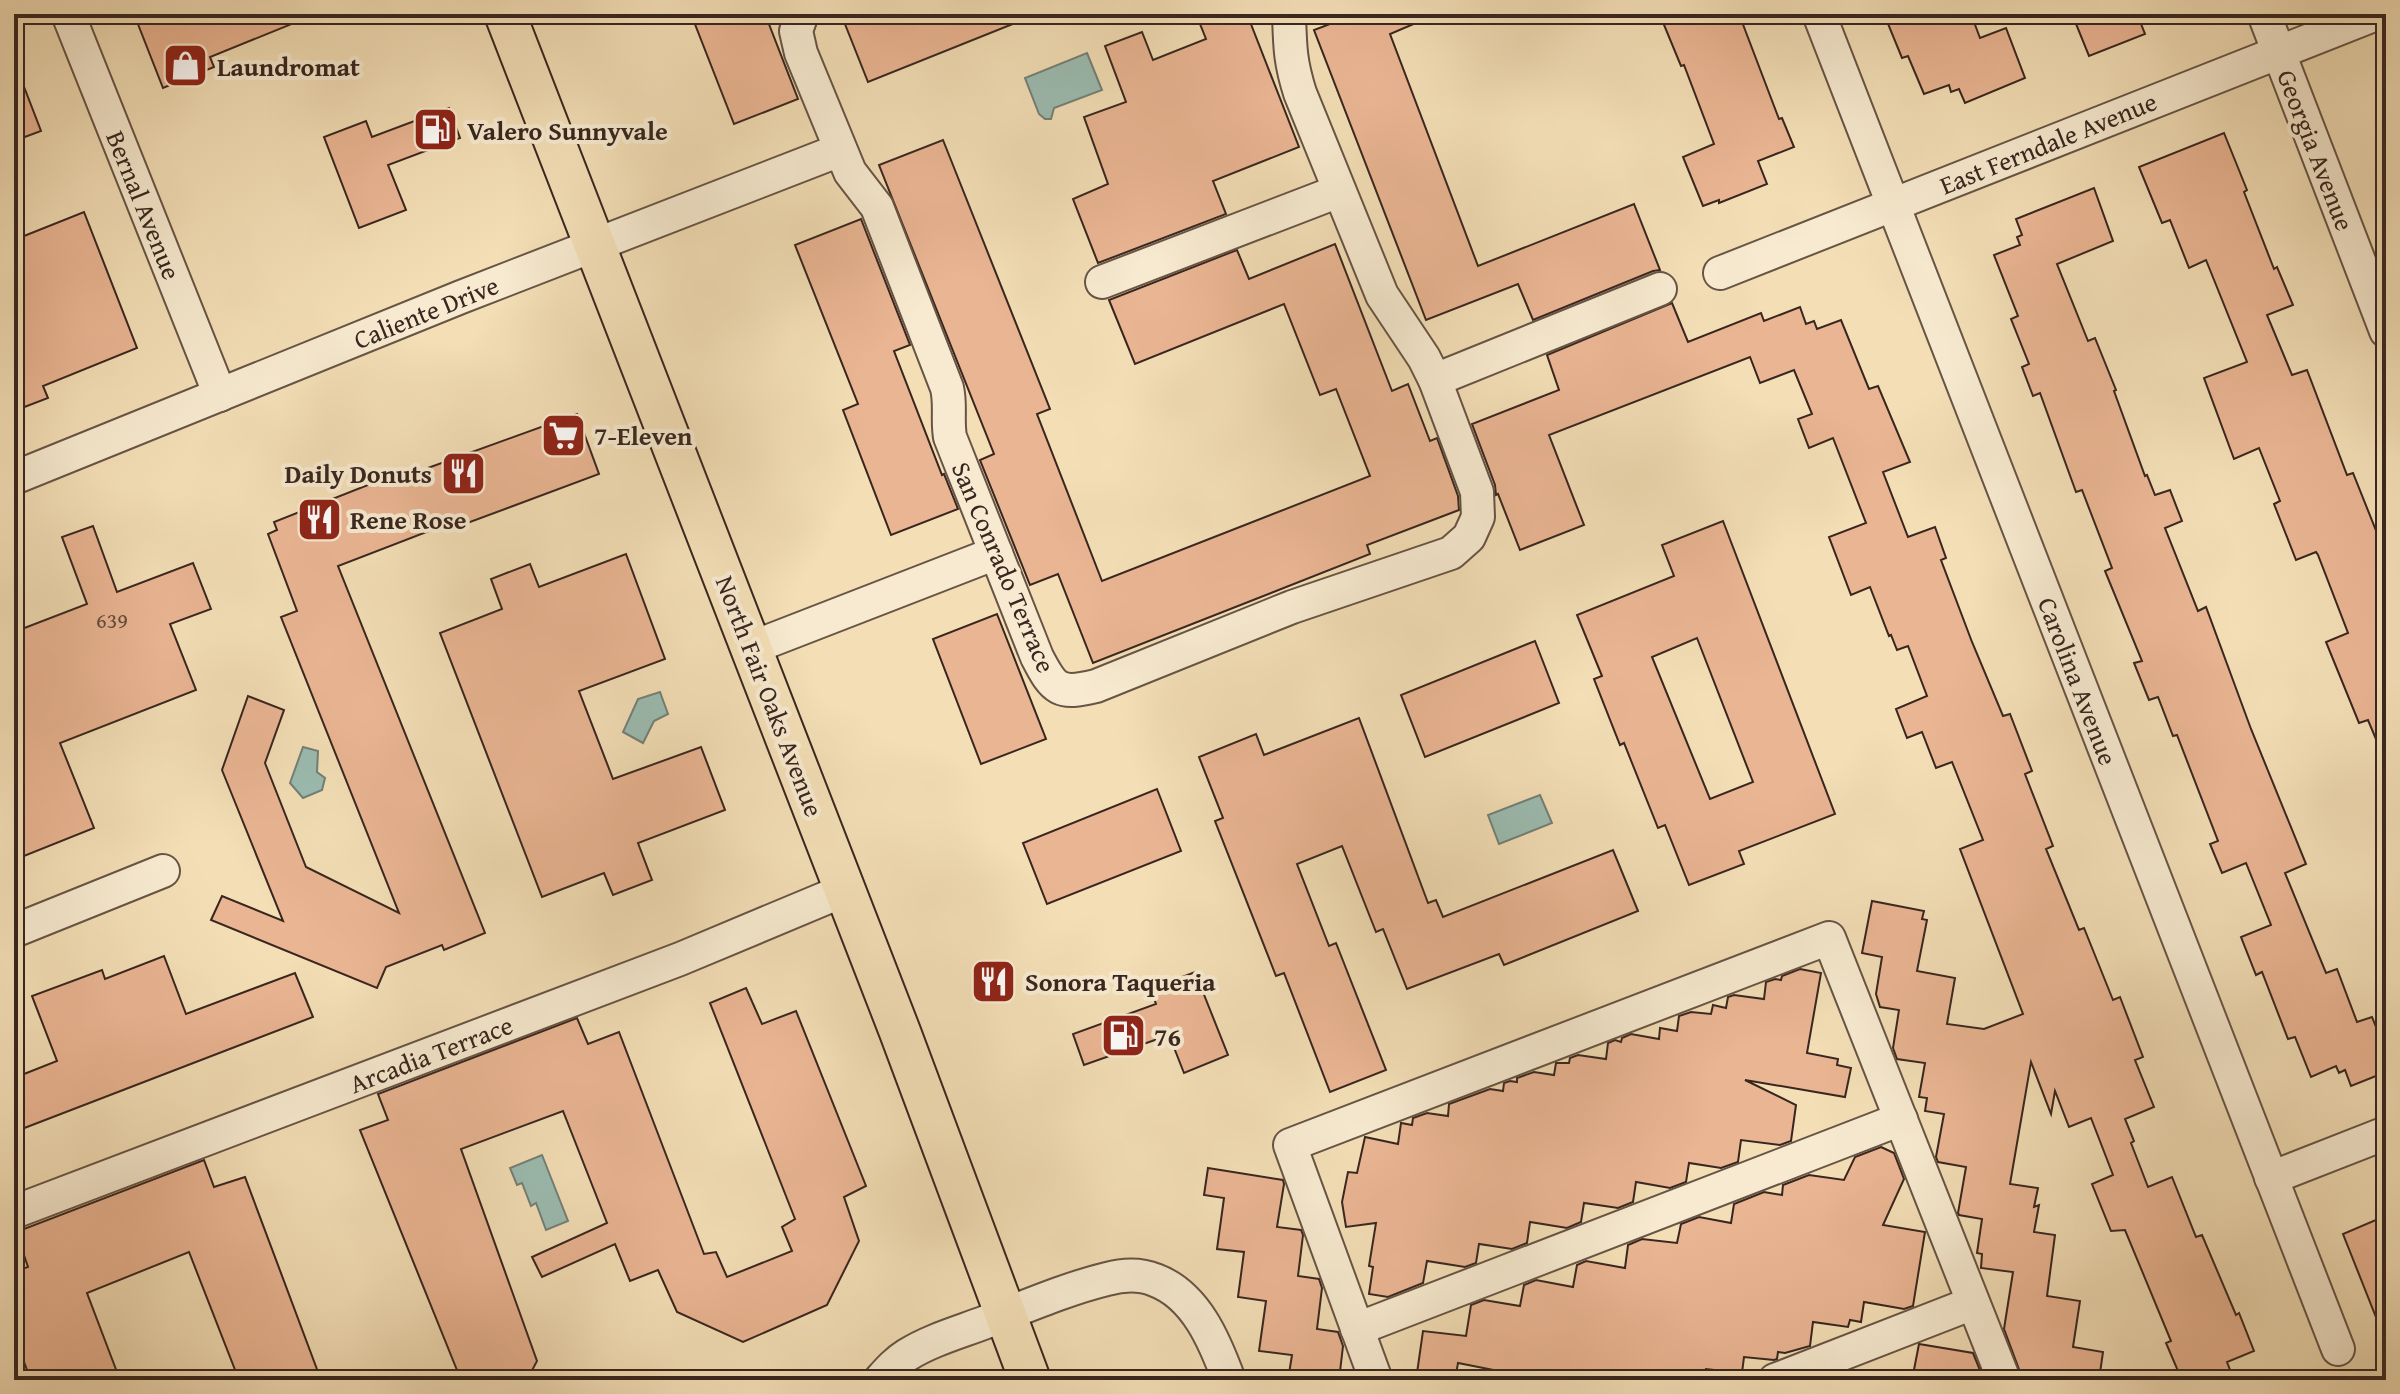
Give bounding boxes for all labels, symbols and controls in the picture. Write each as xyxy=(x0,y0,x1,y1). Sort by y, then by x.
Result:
shop icon: Laundromat xyxy=(162,42,210,90)
place label: Laundromat xyxy=(217,47,360,86)
street label: Georgia Avenue xyxy=(2267,64,2365,236)
street label: East Ferndale Avenue xyxy=(1934,82,2162,204)
fuel station icon: Valero Sunnyvale xyxy=(412,106,460,154)
place label: Valero Sunnyvale xyxy=(467,111,668,150)
street label: Bernal Avenue xyxy=(96,125,192,285)
street label: Caliente Drive xyxy=(348,265,504,359)
supermarket icon: 7-Eleven xyxy=(539,411,587,459)
place label: 7-Eleven xyxy=(594,416,693,455)
restaurant icon: Daily Donuts xyxy=(439,449,487,497)
place label: Daily Donuts xyxy=(284,454,432,493)
street label: San Conrado Terrace xyxy=(942,455,1066,679)
restaurant icon: Rene Rose xyxy=(295,495,343,543)
place label: Rene Rose xyxy=(350,500,467,539)
street label: North Fair Oaks Avenue xyxy=(706,570,834,822)
street label: Carolina Avenue xyxy=(2028,591,2128,771)
house number: 639 xyxy=(96,604,128,636)
restaurant icon: Sonora Taqueria xyxy=(970,957,1018,1005)
place label: Sonora Taqueria xyxy=(1025,962,1216,1001)
street label: Arcadia Terrace xyxy=(344,1005,518,1103)
fuel station icon: 76 xyxy=(1099,1012,1147,1060)
place label: 76 xyxy=(1154,1017,1181,1056)

